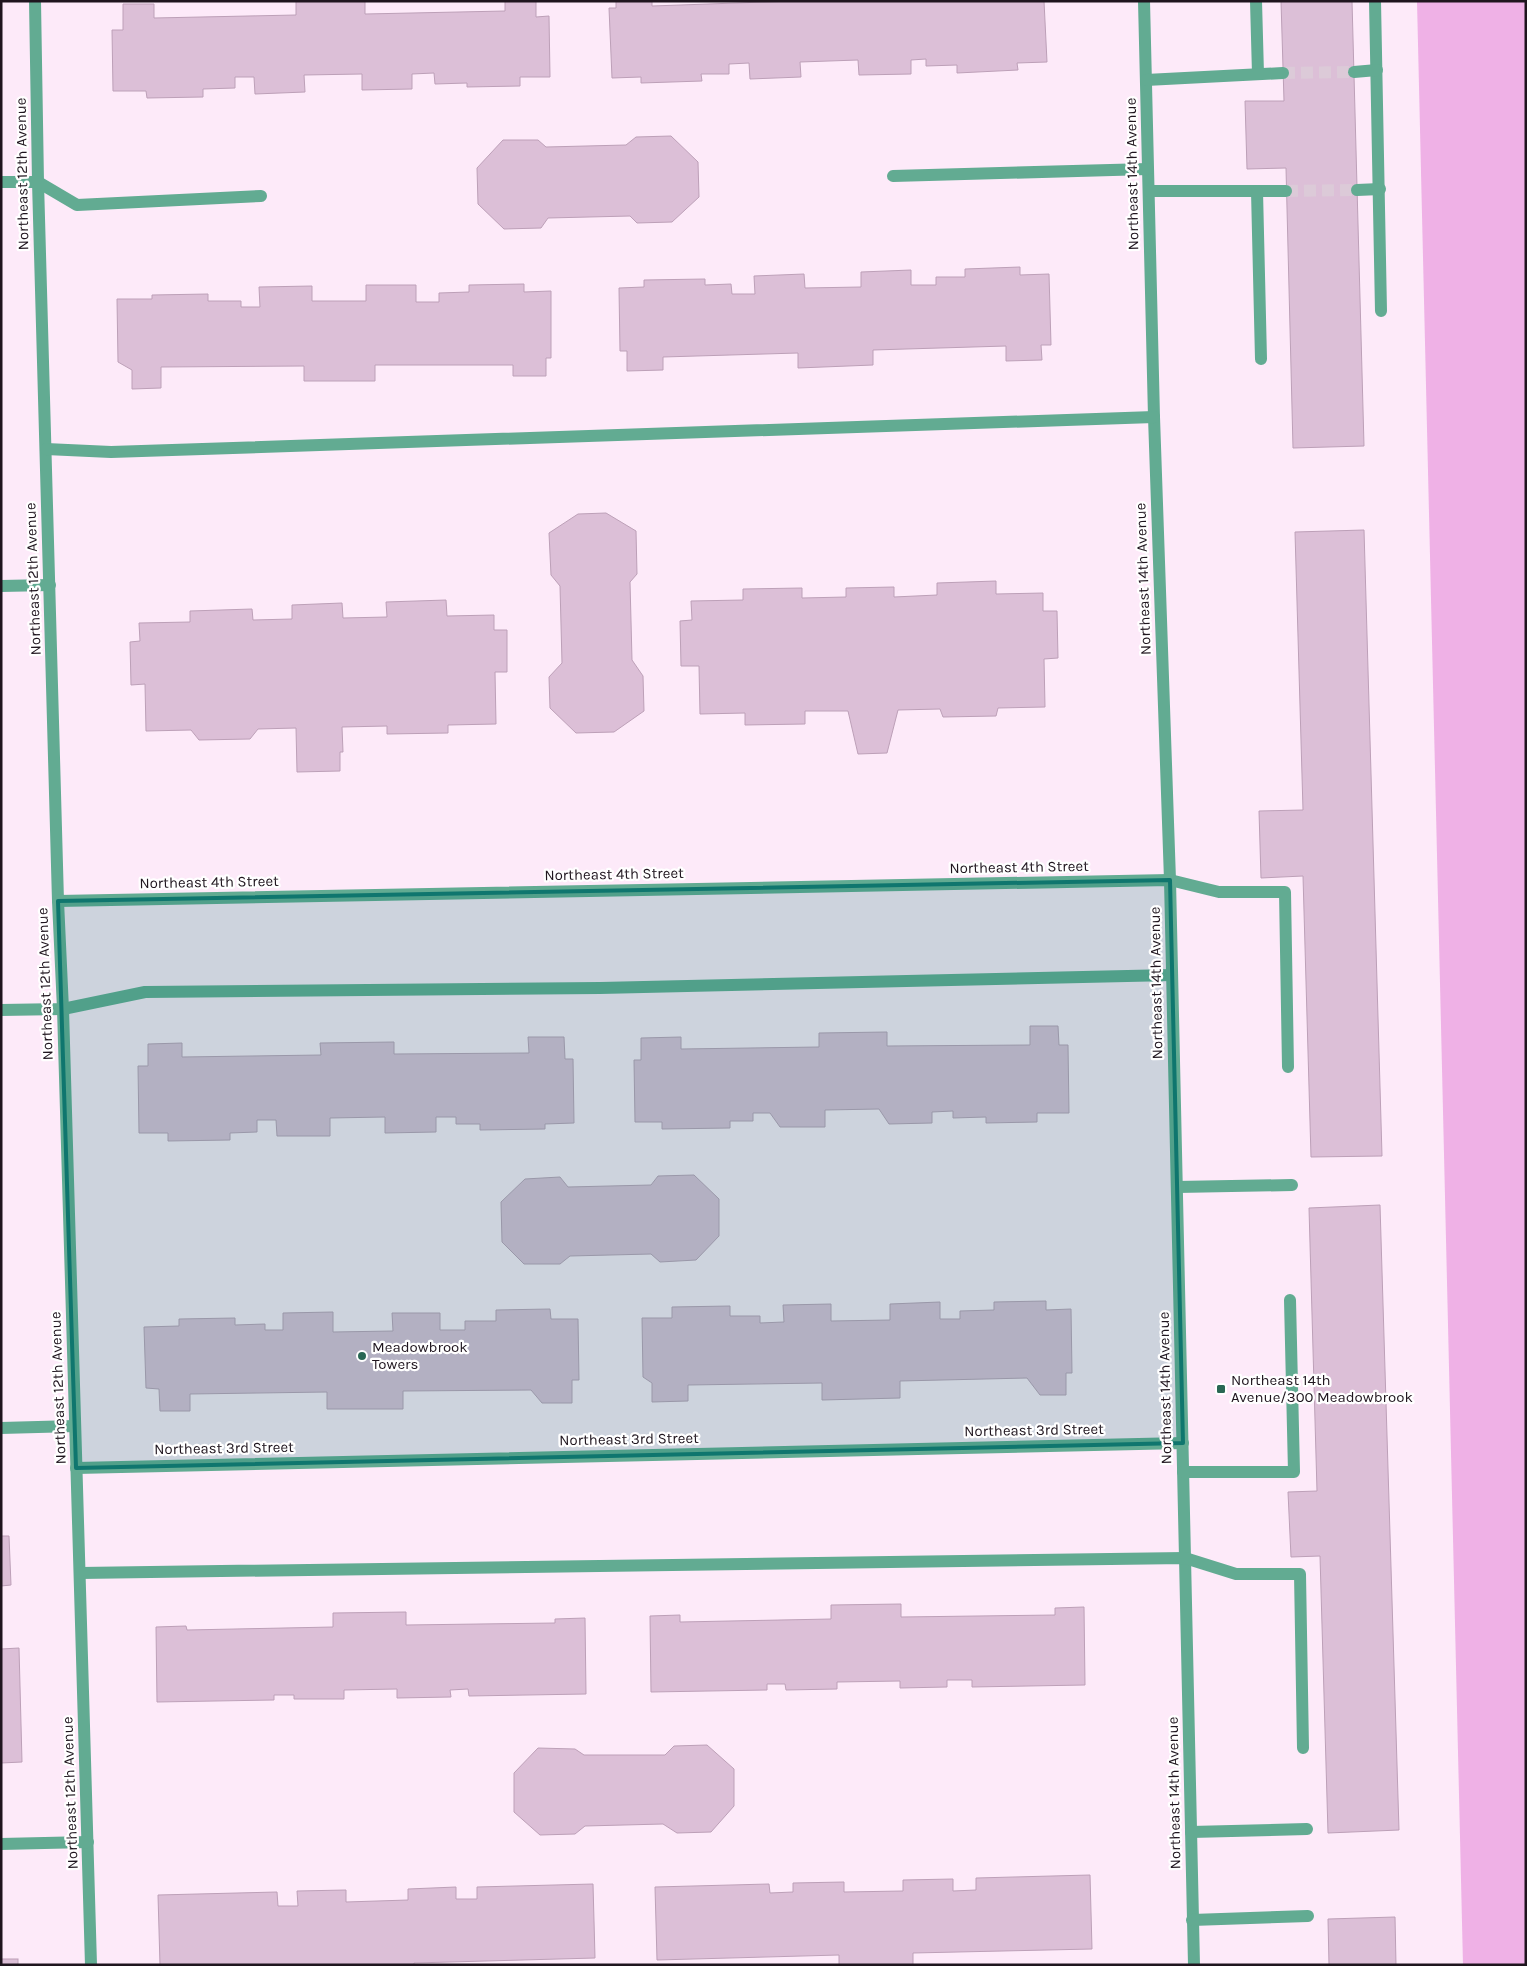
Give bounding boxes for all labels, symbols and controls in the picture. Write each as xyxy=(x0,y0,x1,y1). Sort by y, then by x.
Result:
street label: Northeast 12th Avenue xyxy=(12,97,32,251)
street label: Northeast 14th Avenue xyxy=(1122,98,1142,250)
street label: Northeast 12th Avenue xyxy=(21,502,45,656)
street label: Northeast 14th Avenue xyxy=(1131,502,1155,656)
street label: Northeast 4th Street xyxy=(949,857,1089,877)
street label: Northeast 4th Street xyxy=(544,864,684,884)
street label: Northeast 4th Street xyxy=(139,872,279,892)
street label: Northeast 12th Avenue xyxy=(33,907,57,1061)
street label: Northeast 14th Avenue xyxy=(1146,907,1166,1059)
street label: Northeast 12th Avenue xyxy=(46,1311,70,1465)
street label: Northeast 14th Avenue xyxy=(1155,1312,1175,1464)
place label: Meadowbrook Towers xyxy=(372,1338,468,1373)
marker: Meadowbrook Towers xyxy=(356,1350,368,1362)
place label: Northeast 14th Avenue/300 Meadowbrook xyxy=(1231,1371,1413,1406)
marker: Northeast 14th Avenue/300 Meadowbrook xyxy=(1215,1383,1227,1395)
street label: Northeast 3rd Street xyxy=(964,1420,1104,1440)
street label: Northeast 3rd Street xyxy=(559,1429,699,1449)
street label: Northeast 3rd Street xyxy=(154,1438,294,1458)
street label: Northeast 12th Avenue xyxy=(58,1716,82,1870)
street label: Northeast 14th Avenue xyxy=(1164,1717,1184,1869)

